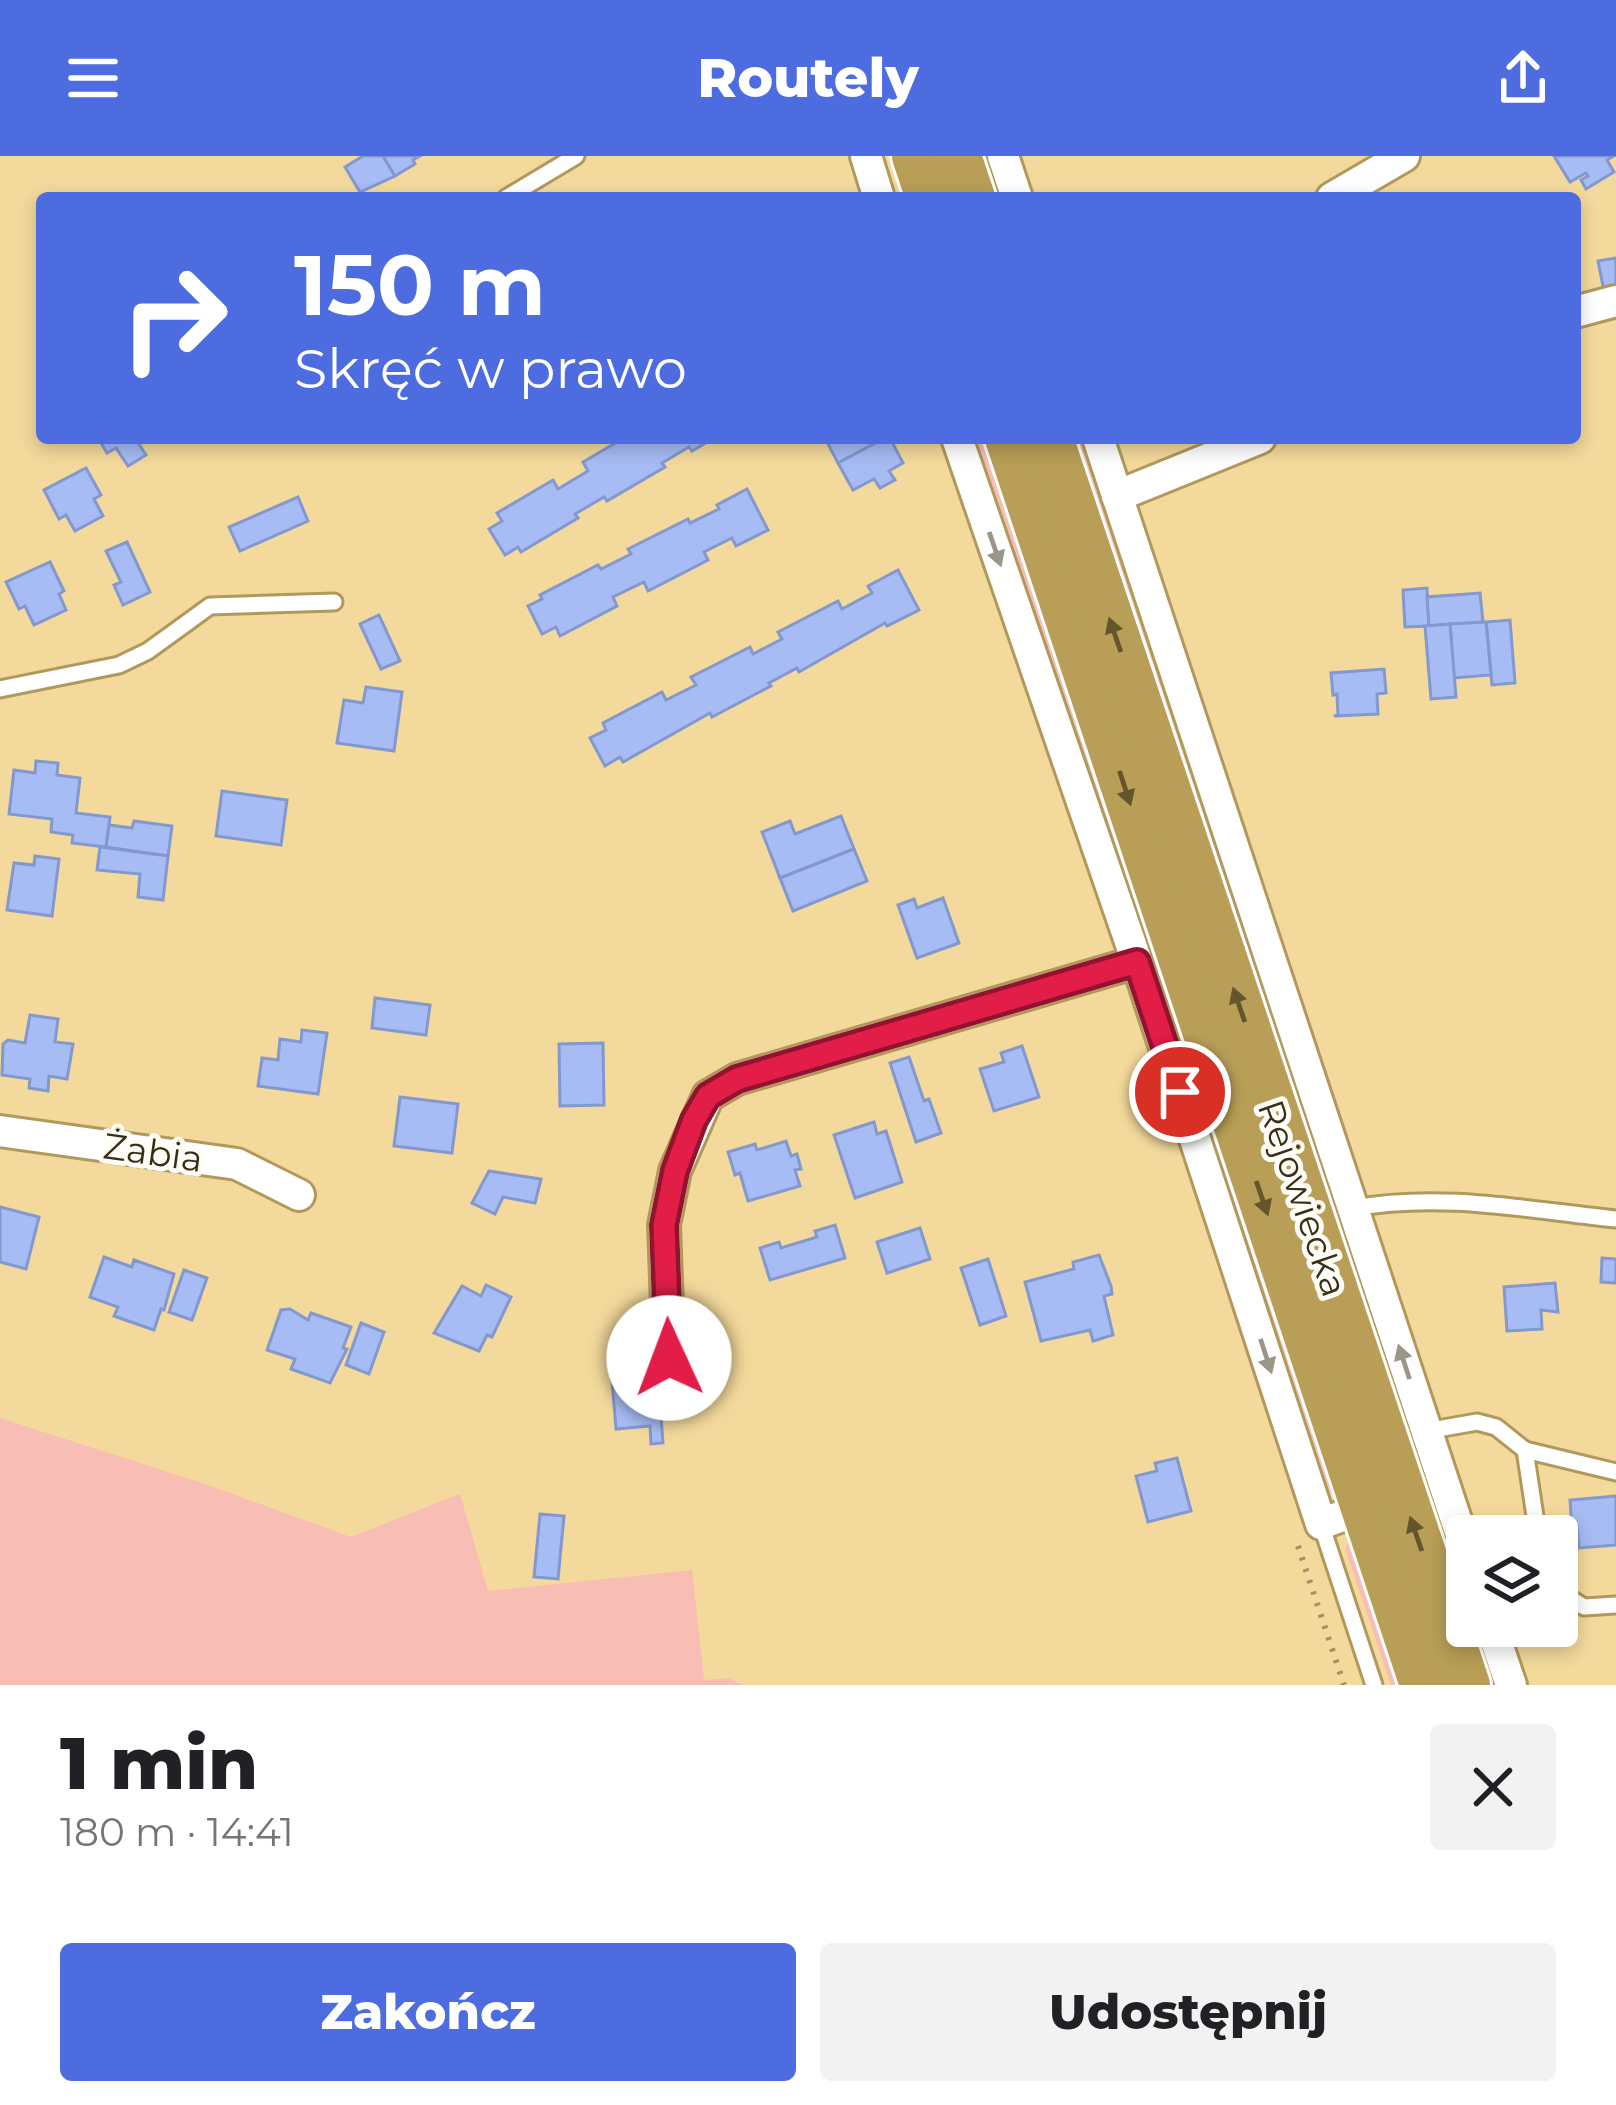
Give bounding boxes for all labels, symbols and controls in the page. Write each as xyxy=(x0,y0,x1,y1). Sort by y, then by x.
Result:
icon: menu xyxy=(60,45,126,111)
text: Routely xyxy=(697,45,919,111)
icon: share xyxy=(1490,45,1556,111)
text: 150 m xyxy=(294,234,546,336)
icon: right xyxy=(96,240,252,396)
text: Skręć w prawo xyxy=(294,336,687,402)
one-way arrow xyxy=(987,531,1005,567)
one-way arrow xyxy=(1104,616,1123,653)
one-way arrow xyxy=(1117,770,1136,807)
one-way arrow xyxy=(1228,986,1247,1023)
pin xyxy=(1129,1041,1231,1143)
icon: arrive xyxy=(1147,1059,1213,1125)
street label: Rejowiecka xyxy=(1249,1094,1357,1302)
street label: Żabia xyxy=(100,1123,206,1181)
one-way arrow xyxy=(1253,1180,1272,1217)
position arrow xyxy=(606,1295,732,1421)
one-way arrow xyxy=(1258,1338,1277,1375)
one-way arrow xyxy=(1393,1343,1412,1380)
one-way arrow xyxy=(1405,1515,1424,1552)
map controls xyxy=(1446,1515,1578,1647)
button: layers xyxy=(1446,1515,1578,1647)
text: 1 min xyxy=(60,1719,258,1807)
button: close xyxy=(1430,1724,1556,1850)
text: 180 m · 14:41 xyxy=(60,1808,294,1856)
button: Zakończ xyxy=(60,1943,796,2081)
button: Udostępnij xyxy=(820,1943,1556,2081)

